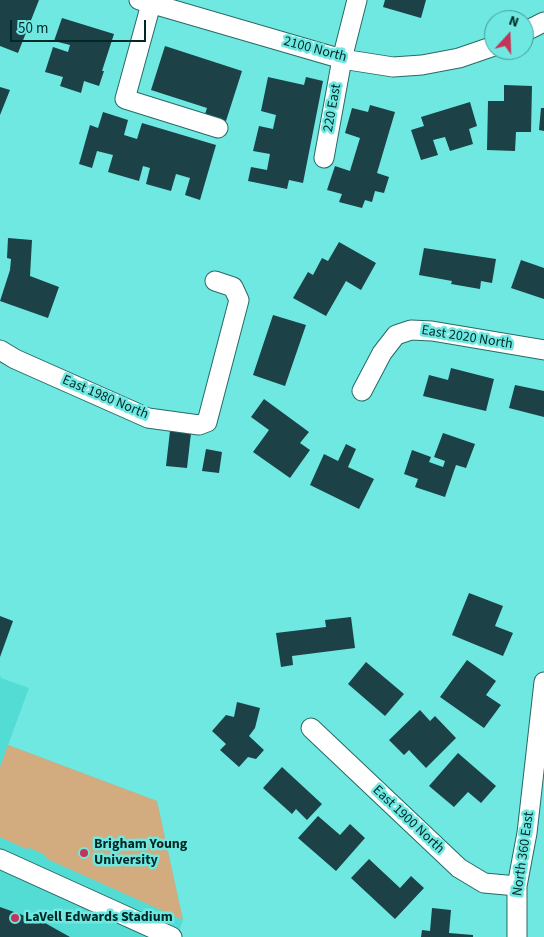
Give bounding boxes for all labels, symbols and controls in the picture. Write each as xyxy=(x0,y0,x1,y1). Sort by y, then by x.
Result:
scale bar xyxy=(12,10,149,42)
north arrow xyxy=(484,10,534,60)
text: N xyxy=(506,11,522,33)
text: 50 m xyxy=(18,18,48,39)
street label: 2100 North xyxy=(282,34,348,66)
street label: 220 East xyxy=(321,83,345,133)
street label: East 2020 North xyxy=(420,323,514,353)
street label: East 1980 North xyxy=(59,372,151,424)
street label: East 1900 North xyxy=(369,782,447,858)
street label: North 360 East xyxy=(510,811,538,897)
place label: Brigham Young University xyxy=(94,837,187,870)
marker: Brigham Young University xyxy=(78,847,90,859)
place label: LaVell Edwards Stadium xyxy=(25,910,173,926)
marker: LaVell Edwards Stadium xyxy=(9,912,21,924)

